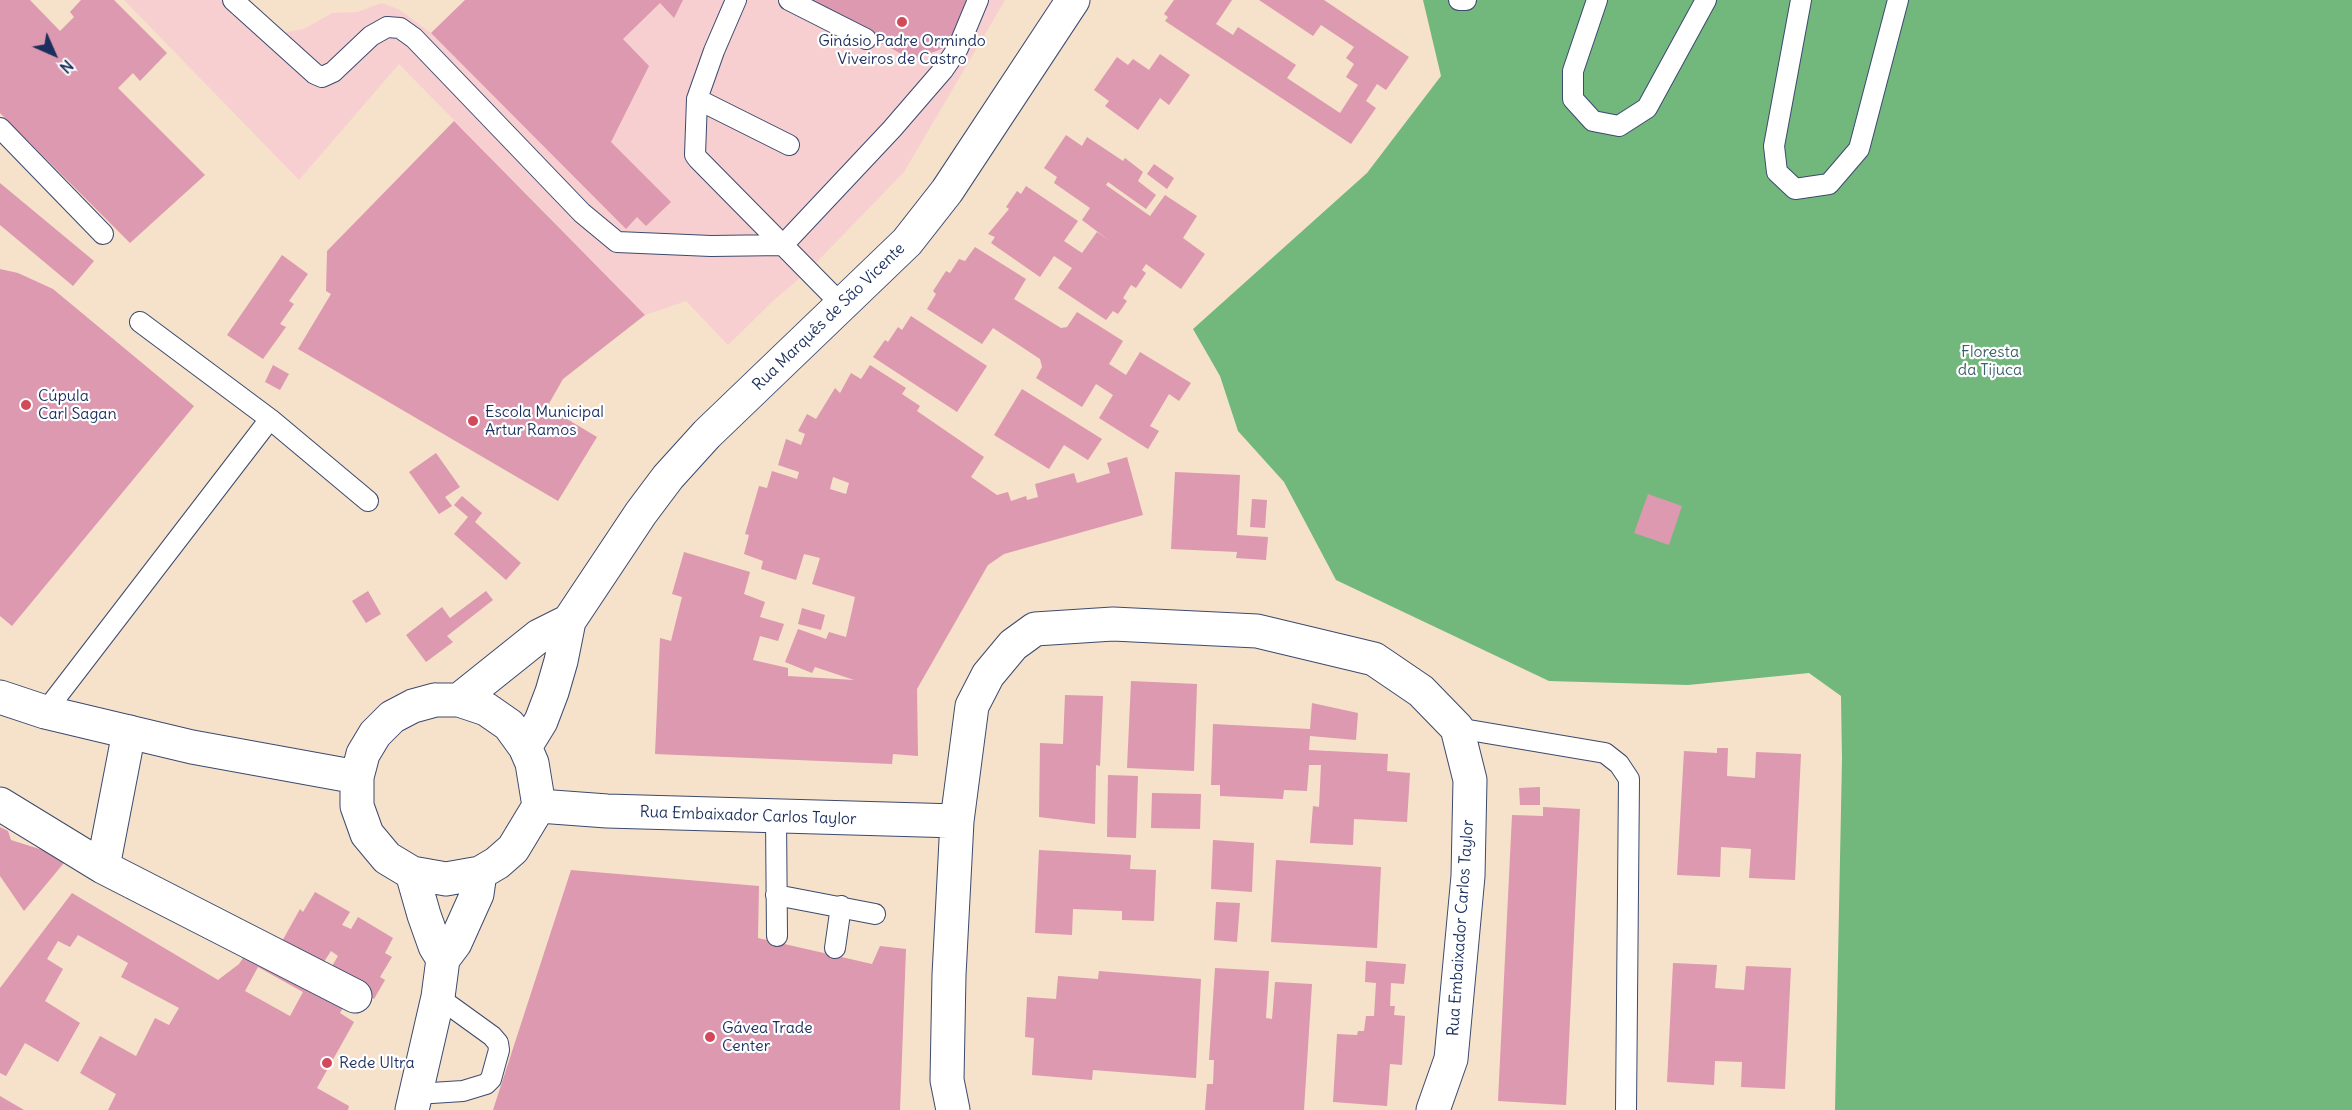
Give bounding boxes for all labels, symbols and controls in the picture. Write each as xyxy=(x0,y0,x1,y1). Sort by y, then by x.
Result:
marker: Ginásio Padre Ormindo Viveiros de Castro xyxy=(895,15,909,29)
north arrow xyxy=(24,24,84,84)
place label: Ginásio Padre Ormindo Viveiros de Castro xyxy=(818,31,986,69)
text: N xyxy=(56,56,78,78)
street label: Rua Marquês de São Vicente xyxy=(749,239,909,395)
park label: Floresta da Tijuca xyxy=(1958,342,2022,380)
place label: Cúpula Carl Sagan xyxy=(38,386,117,424)
marker: Cúpula Carl Sagan xyxy=(19,398,33,412)
place label: Escola Municipal Artur Ramos xyxy=(485,402,604,440)
marker: Escola Municipal Artur Ramos xyxy=(466,414,480,428)
street label: Rua Embaixador Carlos Taylor xyxy=(639,803,857,829)
street label: Rua Embaixador Carlos Taylor xyxy=(1444,819,1478,1037)
place label: Gávea Trade Center xyxy=(722,1018,813,1056)
marker: Gávea Trade Center xyxy=(703,1030,717,1044)
place label: Rede Ultra xyxy=(339,1053,415,1073)
marker: Rede Ultra xyxy=(320,1056,334,1070)

